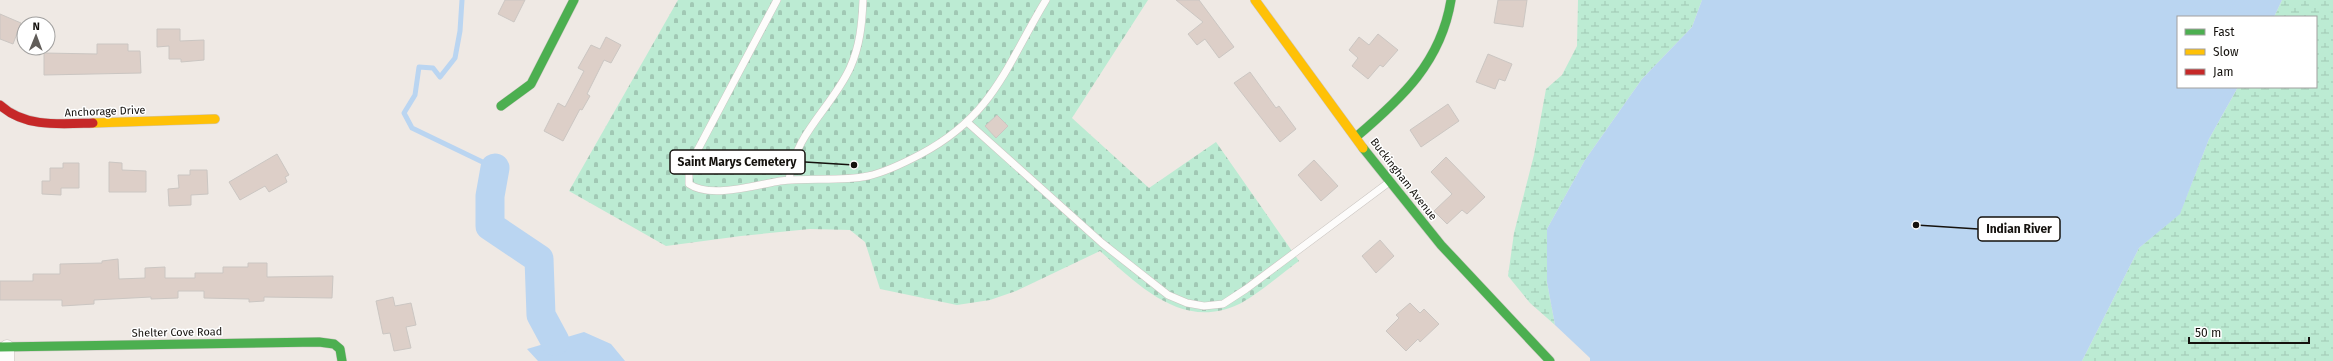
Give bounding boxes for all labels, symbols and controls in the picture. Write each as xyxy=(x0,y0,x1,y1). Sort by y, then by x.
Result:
north arrow xyxy=(16,16,56,56)
legend xyxy=(2177,16,2317,88)
text: N xyxy=(32,20,40,33)
text: Fast xyxy=(2213,25,2235,39)
text: Slow xyxy=(2213,45,2239,59)
text: Jam xyxy=(2213,65,2233,79)
street label: Anchorage Drive xyxy=(64,104,146,119)
street label: Buckingham Avenue xyxy=(1368,136,1440,223)
callout: Saint Marys Cemetery xyxy=(670,150,805,174)
text: Saint Marys Cemetery xyxy=(678,155,797,169)
callout: Indian River xyxy=(1978,217,2060,241)
text: Indian River xyxy=(1986,222,2052,236)
scale bar xyxy=(2189,319,2309,345)
street label: Shelter Cove Road xyxy=(132,325,222,340)
text: 50 m xyxy=(2195,326,2221,340)

